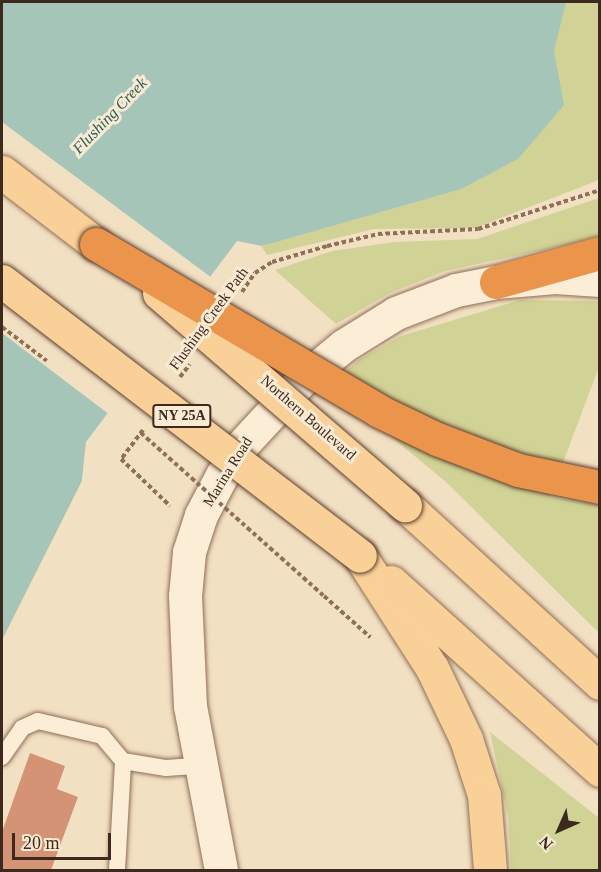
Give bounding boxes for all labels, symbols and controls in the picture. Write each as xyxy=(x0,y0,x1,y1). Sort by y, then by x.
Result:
water label: Flushing Creek xyxy=(69,74,151,158)
street label: Flushing Creek Path xyxy=(166,264,252,374)
street label: Northern Boulevard xyxy=(257,372,359,464)
road number: NY 25A xyxy=(152,405,212,427)
street label: Marina Road xyxy=(200,434,256,510)
north arrow xyxy=(529,800,589,860)
scale bar xyxy=(15,821,114,859)
text: 20 m xyxy=(23,833,60,853)
text: N xyxy=(536,833,556,853)

